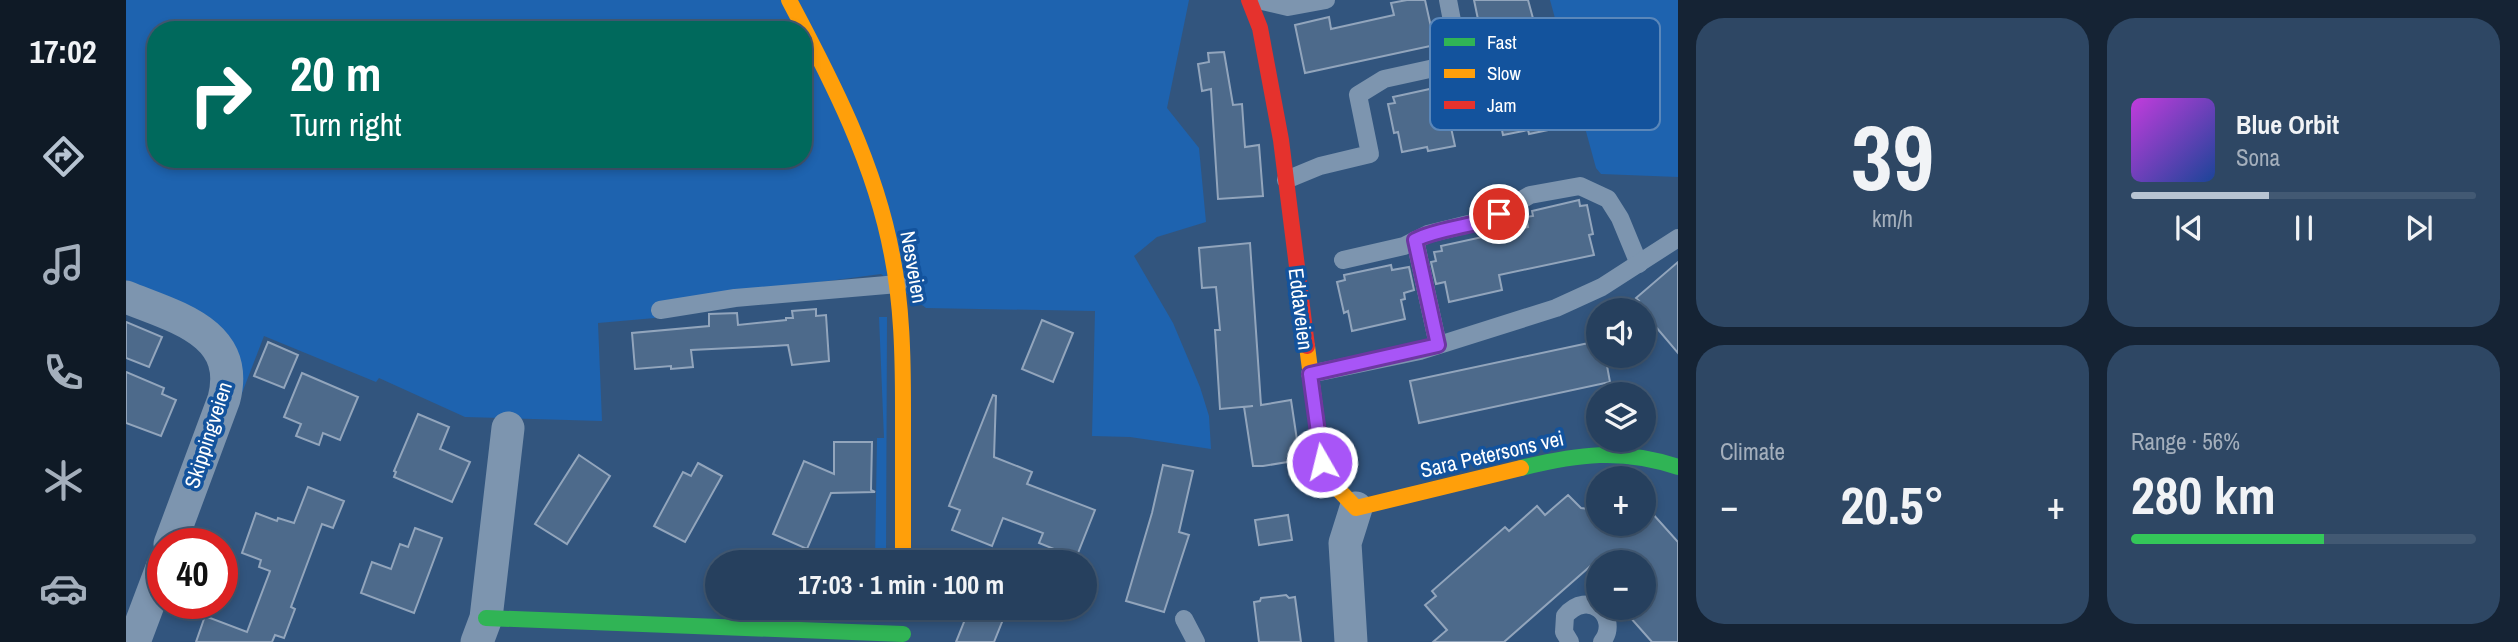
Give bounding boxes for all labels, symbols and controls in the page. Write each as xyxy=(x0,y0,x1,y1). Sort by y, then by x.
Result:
legend xyxy=(1430,18,1660,130)
text: Fast xyxy=(1487,29,1517,55)
text: 17:02 xyxy=(29,30,97,73)
text: 20 m xyxy=(290,40,382,106)
icon: right xyxy=(175,49,266,140)
text: Slow xyxy=(1487,60,1522,86)
text: Jam xyxy=(1487,92,1516,118)
text: 39 xyxy=(1851,96,1934,218)
text: Turn right xyxy=(290,103,402,146)
text: Blue Orbit xyxy=(2236,107,2339,142)
icon: directions xyxy=(39,132,88,181)
text: Sona xyxy=(2236,142,2280,173)
pin xyxy=(1469,184,1529,244)
icon: arrive xyxy=(1480,195,1518,233)
text: km/h xyxy=(1872,203,1913,234)
icon: previous xyxy=(2170,209,2208,247)
icon: pause xyxy=(2285,209,2323,247)
icon: next xyxy=(2400,209,2438,247)
street label: Nesveien xyxy=(893,229,935,305)
icon: music xyxy=(39,240,88,289)
street label: Eddaveien xyxy=(1282,266,1320,352)
map controls xyxy=(1586,298,1656,620)
button: sound xyxy=(1586,298,1656,368)
icon: phone xyxy=(39,348,88,397)
street label: Skippingveien xyxy=(177,378,239,492)
button: layers xyxy=(1586,382,1656,452)
street label: Sara Petersons vei xyxy=(1417,423,1567,485)
position arrow xyxy=(1285,425,1359,499)
text: Range · 56% xyxy=(2131,426,2240,457)
text: Climate xyxy=(1720,436,1785,467)
icon: climate xyxy=(39,456,88,505)
text: 280 km xyxy=(2131,460,2276,530)
button: + xyxy=(1586,466,1656,536)
text: 20.5° xyxy=(1841,470,1944,540)
text: − xyxy=(1720,480,1738,531)
text: + xyxy=(2047,480,2065,531)
speed limit sign: 40 xyxy=(147,528,238,619)
button: − xyxy=(1586,550,1656,620)
icon: car xyxy=(39,564,88,613)
text: 17:03 · 1 min · 100 m xyxy=(798,567,1004,602)

